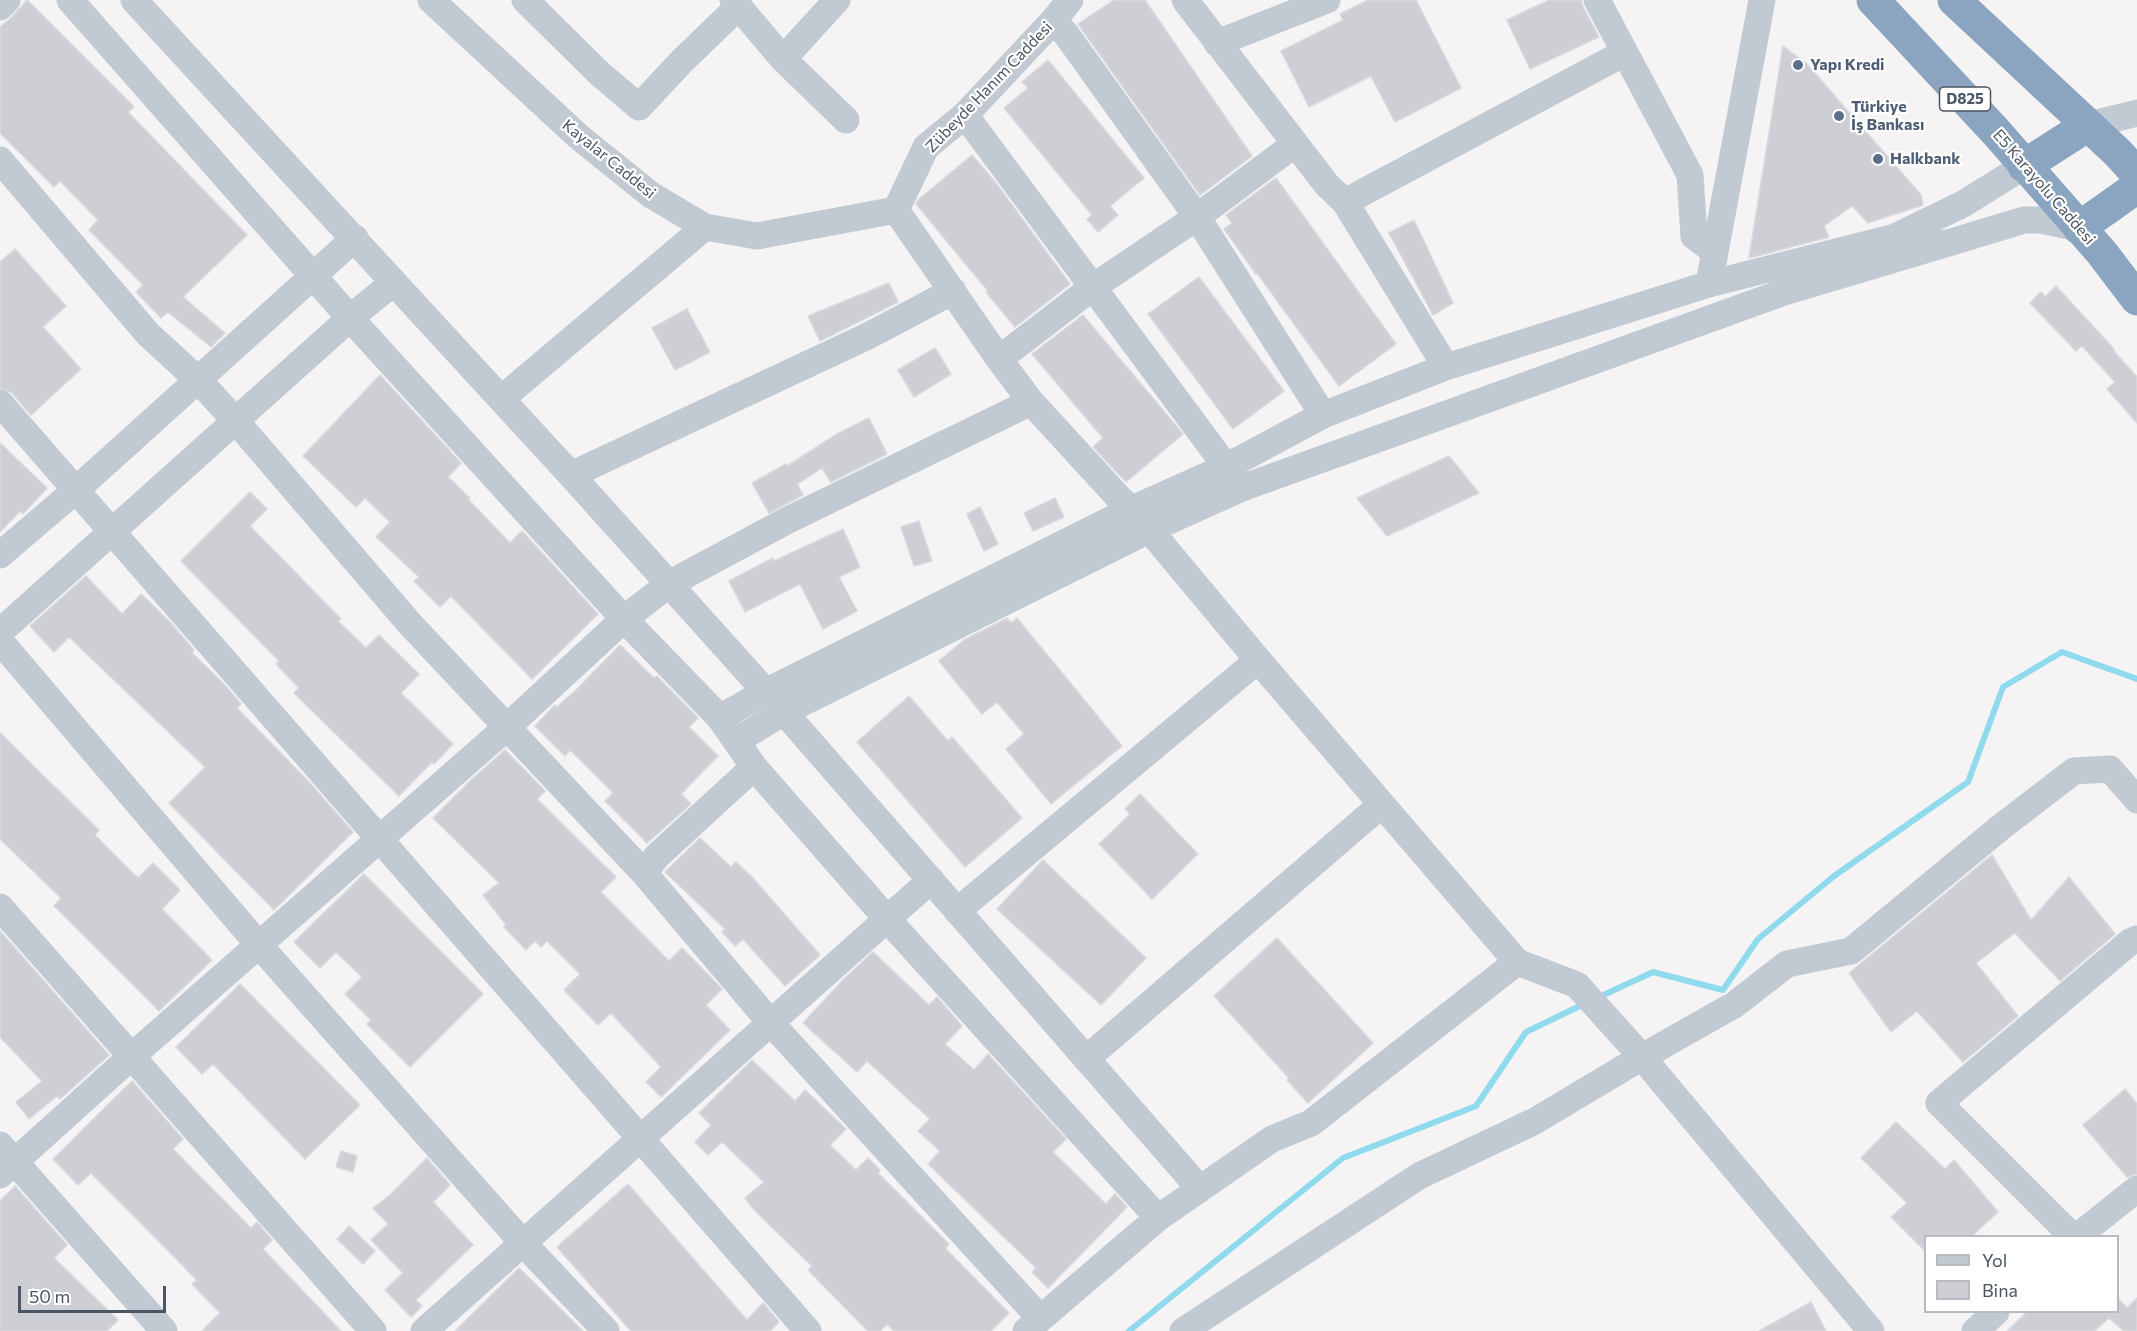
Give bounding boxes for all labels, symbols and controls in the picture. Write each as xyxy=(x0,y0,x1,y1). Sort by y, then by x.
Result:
street label: Zübeyde Hanım Caddesi xyxy=(921,18,1057,156)
place label: Yapı Kredi xyxy=(1810,55,1885,75)
marker: Yapı Kredi xyxy=(1791,58,1805,72)
road number: D825 xyxy=(1940,87,1990,111)
place label: Türkiye İş Bankası xyxy=(1851,97,1924,135)
marker: Türkiye İş Bankası xyxy=(1832,109,1846,123)
street label: Kayalar Caddesi xyxy=(558,115,660,203)
street label: E5 Karayolu Caddesi xyxy=(1989,125,2099,249)
place label: Halkbank xyxy=(1890,149,1960,169)
marker: Halkbank xyxy=(1871,152,1885,166)
legend xyxy=(1924,1235,2119,1313)
text: Yol xyxy=(1982,1249,2007,1271)
scale bar xyxy=(21,1274,170,1312)
text: Bina xyxy=(1982,1279,2018,1301)
text: 50 m xyxy=(29,1285,70,1307)

